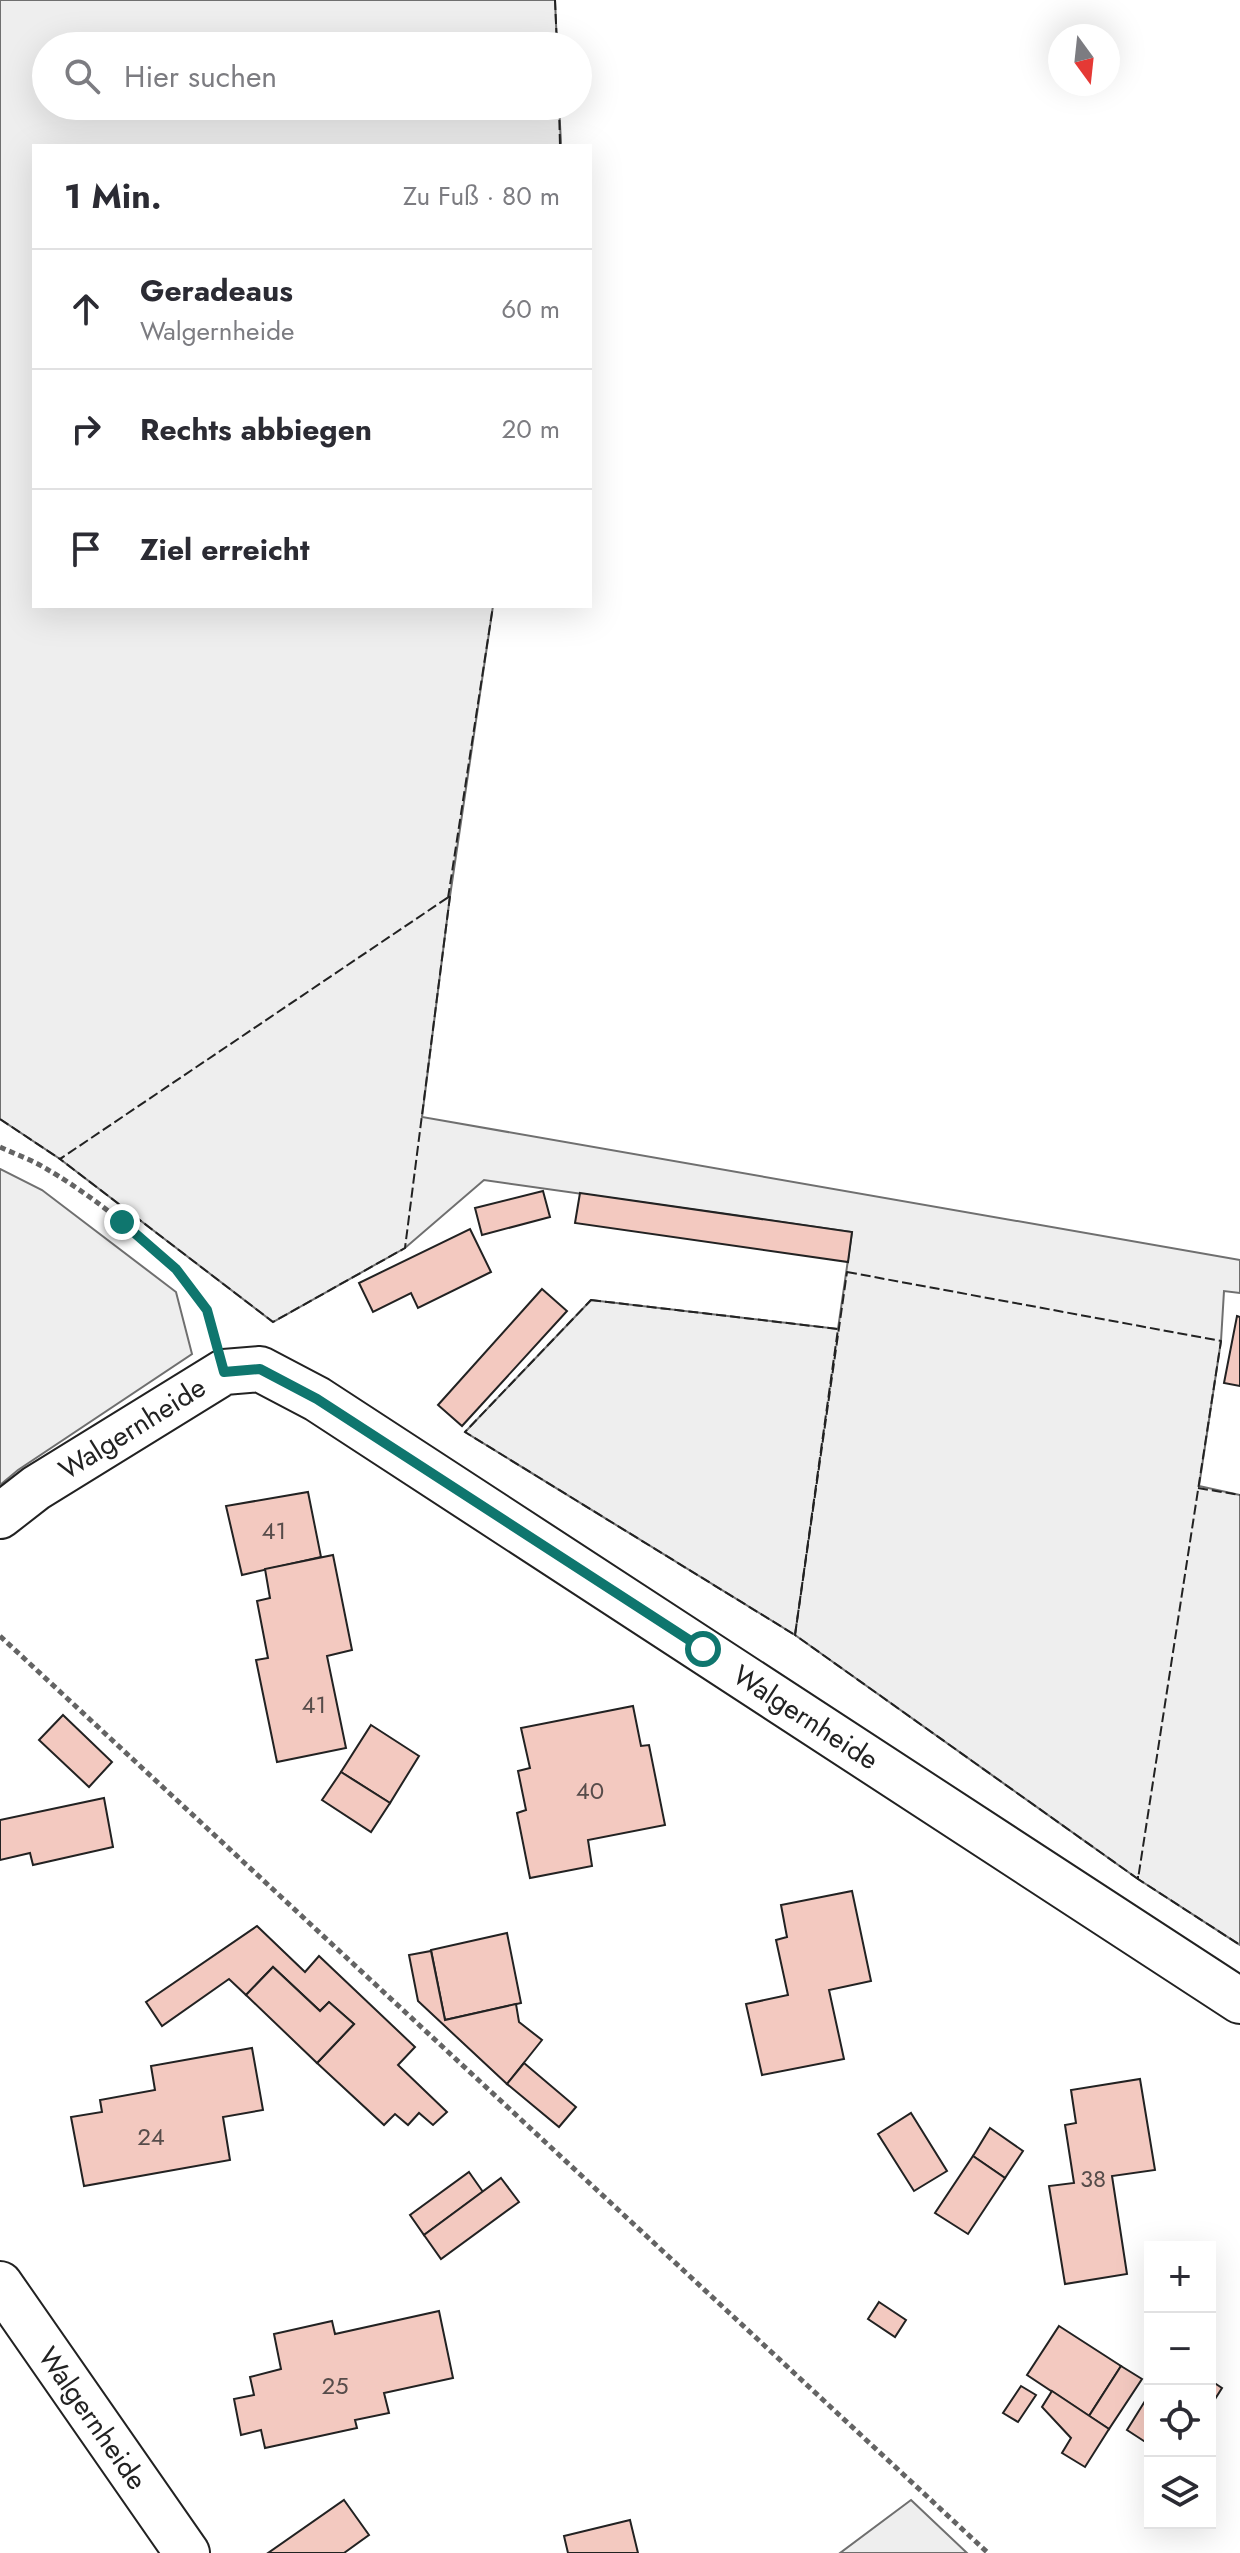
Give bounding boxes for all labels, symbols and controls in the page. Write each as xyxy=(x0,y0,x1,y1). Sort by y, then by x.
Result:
north arrow xyxy=(1048,24,1120,96)
search box xyxy=(32,32,592,120)
icon: search xyxy=(60,54,104,98)
text: Hier suchen xyxy=(124,55,277,98)
text: 1 Min. xyxy=(64,172,162,221)
text: Zu Fuß · 80 m xyxy=(403,177,560,215)
text: Geradeaus xyxy=(140,269,293,312)
icon: ahead xyxy=(64,287,108,331)
text: 60 m xyxy=(501,290,560,328)
text: Walgernheide xyxy=(140,312,294,350)
icon: right xyxy=(64,407,108,451)
text: Rechts abbiegen xyxy=(140,408,372,451)
text: 20 m xyxy=(502,410,560,448)
icon: arrive xyxy=(64,527,108,571)
text: Ziel erreicht xyxy=(140,528,309,571)
route end xyxy=(104,1204,140,1240)
street label: Walgernheide xyxy=(51,1367,214,1490)
house number: 41 xyxy=(262,1513,286,1548)
route start xyxy=(685,1631,721,1667)
street label: Walgernheide xyxy=(725,1655,887,1780)
house number: 41 xyxy=(302,1687,326,1722)
house number: 40 xyxy=(576,1773,604,1808)
house number: 24 xyxy=(137,2119,165,2154)
house number: 38 xyxy=(1080,2161,1106,2196)
map controls xyxy=(1144,2241,1216,2529)
button: + xyxy=(1144,2241,1216,2313)
button: − xyxy=(1144,2313,1216,2385)
street label: Walgernheide xyxy=(28,2338,157,2498)
house number: 25 xyxy=(321,2368,349,2403)
button: locate xyxy=(1144,2385,1216,2457)
button: layers xyxy=(1144,2457,1216,2529)

